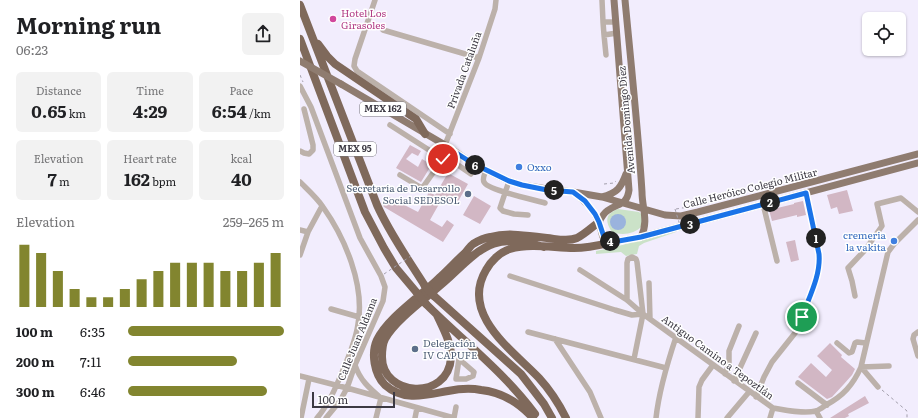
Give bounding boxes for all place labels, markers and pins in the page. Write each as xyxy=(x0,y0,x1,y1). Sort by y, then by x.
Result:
place label: Hotel Los Girasoles xyxy=(341,5,386,32)
marker: Hotel Los Girasoles xyxy=(328,14,338,24)
pin xyxy=(426,142,460,176)
pin: 6 xyxy=(465,155,485,175)
place label: Oxxo xyxy=(527,159,552,174)
marker: Oxxo xyxy=(514,162,524,172)
place label: Secretaría de Desarrollo Social SEDESOL xyxy=(346,180,460,207)
pin: 5 xyxy=(544,180,564,200)
marker: Secretaría de Desarrollo Social SEDESOL xyxy=(463,189,473,199)
pin: 2 xyxy=(760,192,780,212)
pin: 3 xyxy=(680,214,700,234)
place label: cremeria la vakita xyxy=(843,227,887,254)
pin: 1 xyxy=(806,228,826,248)
pin: 4 xyxy=(600,231,620,251)
marker: cremeria la vakita xyxy=(889,236,899,246)
pin xyxy=(785,300,819,334)
place label: Delegación IV CAPUFE xyxy=(423,335,477,362)
marker: Delegación IV CAPUFE xyxy=(410,344,420,354)

